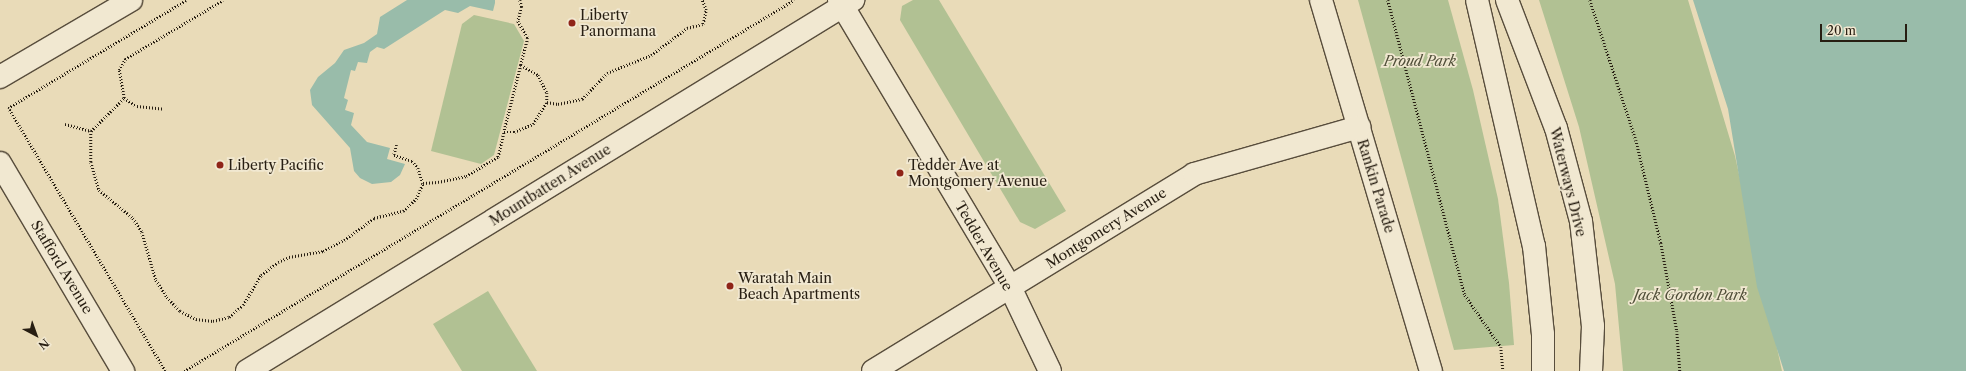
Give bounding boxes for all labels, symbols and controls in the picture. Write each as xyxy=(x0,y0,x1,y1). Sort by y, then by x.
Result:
place label: Liberty Panormana xyxy=(580,7,656,40)
scale bar xyxy=(1822,16,1909,42)
marker: Liberty Panormana xyxy=(567,18,577,28)
text: 20 m xyxy=(1827,23,1856,38)
park label: Proud Park xyxy=(1384,53,1456,69)
street label: Waterways Drive xyxy=(1546,126,1590,238)
street label: Rankin Parade xyxy=(1354,137,1398,235)
street label: Mountbatten Avenue xyxy=(486,141,614,229)
place label: Liberty Pacific xyxy=(228,157,324,173)
place label: Tedder Ave at Montgomery Avenue xyxy=(908,157,1048,190)
marker: Liberty Pacific xyxy=(215,160,225,170)
marker: Tedder Ave at Montgomery Avenue xyxy=(895,168,905,178)
street label: Montgomery Avenue xyxy=(1042,184,1170,272)
street label: Tedder Avenue xyxy=(951,198,1017,294)
street label: Stafford Avenue xyxy=(27,217,97,317)
place label: Waratah Main Beach Apartments xyxy=(738,270,861,302)
marker: Waratah Main Beach Apartments xyxy=(725,281,735,291)
park label: Jack Gordon Park xyxy=(1633,287,1747,303)
north arrow xyxy=(16,315,56,355)
text: N xyxy=(36,336,52,352)

